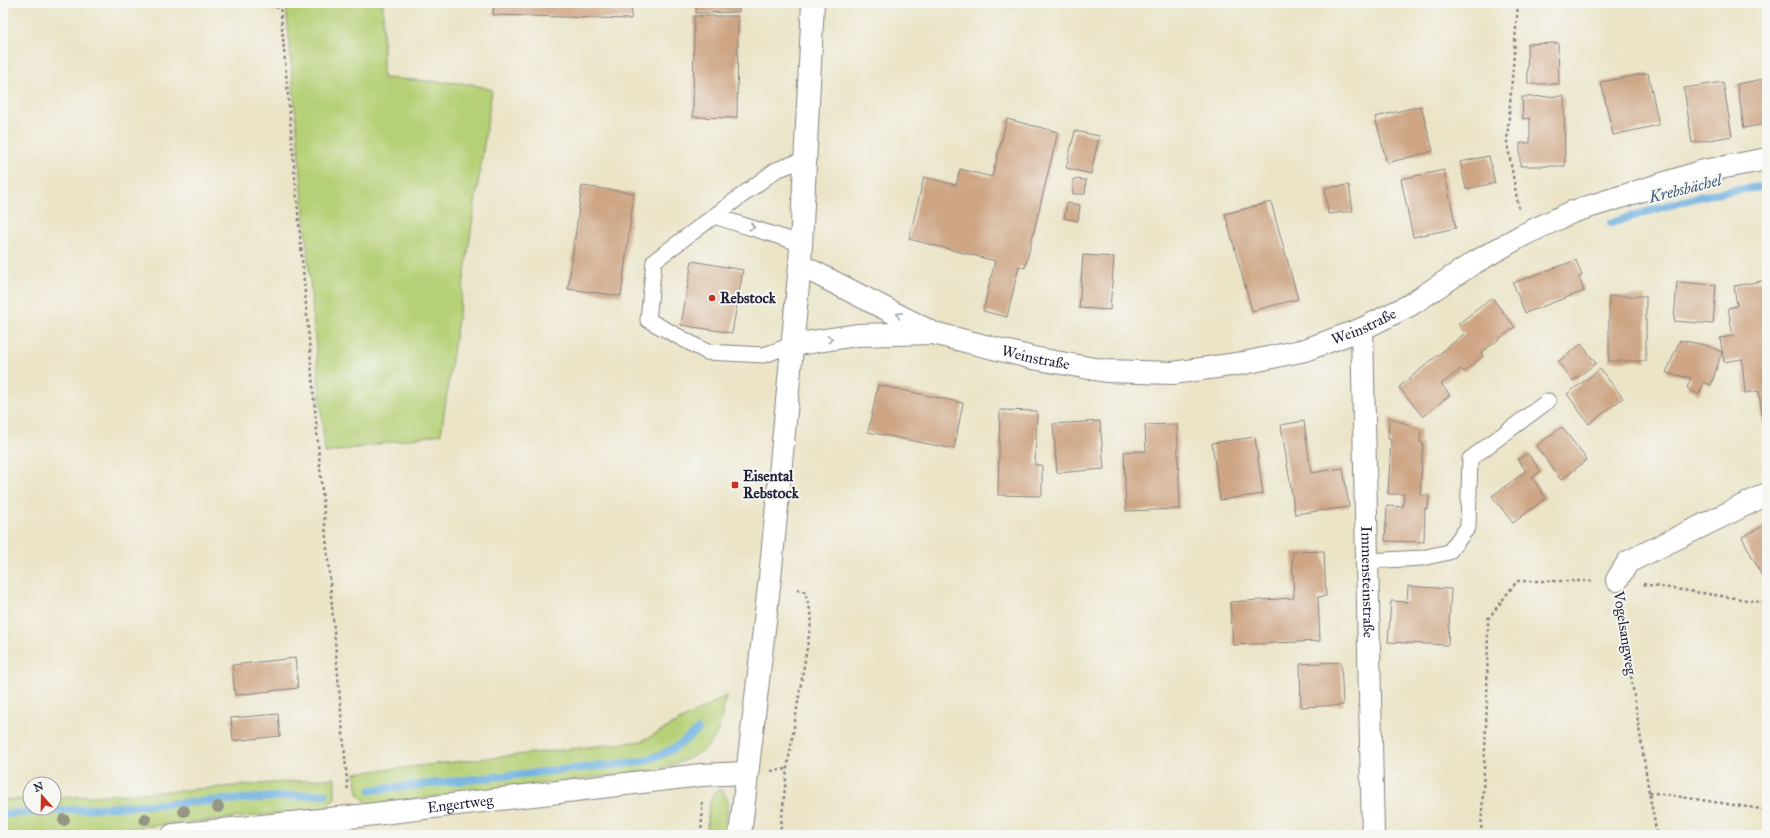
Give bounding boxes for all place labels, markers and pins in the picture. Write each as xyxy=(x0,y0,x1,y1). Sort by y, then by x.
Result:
place label: Rebstock xyxy=(720,289,777,307)
marker: Rebstock xyxy=(707,293,717,303)
place label: Eisental Rebstock xyxy=(743,467,800,502)
marker: Eisental Rebstock xyxy=(730,480,740,490)

